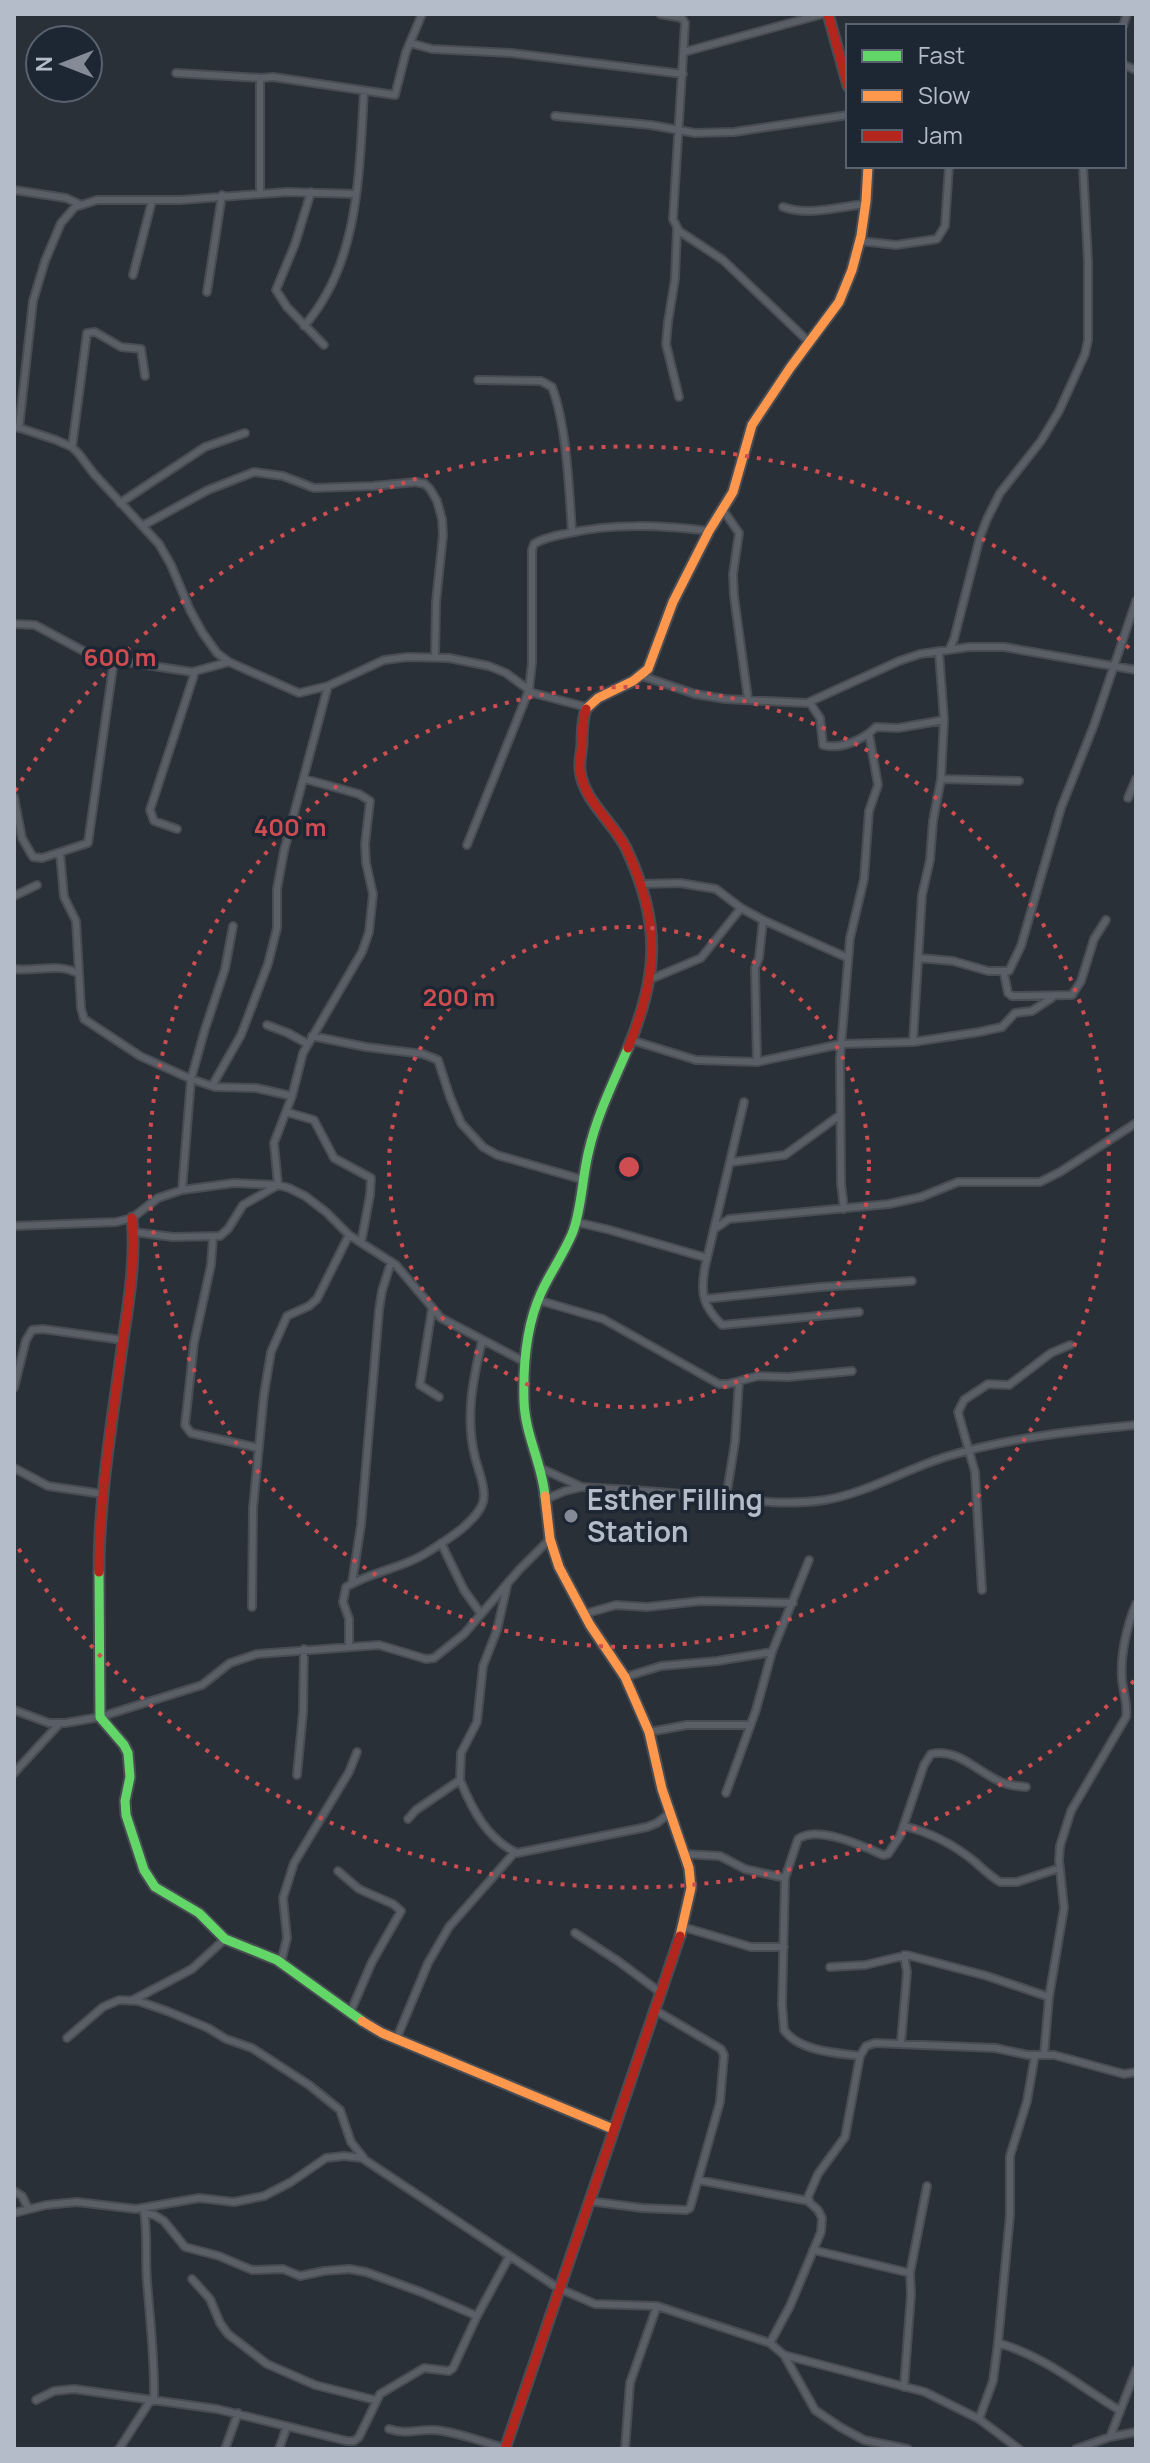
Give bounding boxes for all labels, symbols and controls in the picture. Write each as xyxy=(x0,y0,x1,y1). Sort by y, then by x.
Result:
north arrow xyxy=(24,24,104,104)
legend xyxy=(846,24,1126,168)
text: Fast xyxy=(918,38,965,71)
text: N xyxy=(29,56,59,72)
text: Slow xyxy=(918,78,971,111)
text: Jam xyxy=(918,118,963,151)
text: 600 m xyxy=(84,640,156,673)
text: 400 m xyxy=(254,810,326,843)
text: 200 m xyxy=(423,980,495,1013)
centre of rings xyxy=(615,1153,643,1181)
place label: Esther Filling Station xyxy=(587,1480,763,1550)
marker: Esther Filling Station xyxy=(562,1507,580,1525)

